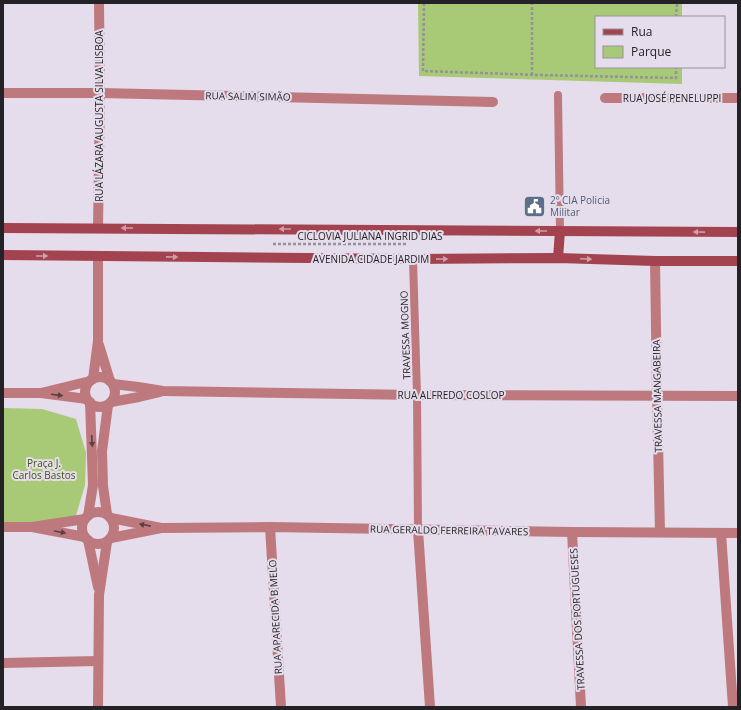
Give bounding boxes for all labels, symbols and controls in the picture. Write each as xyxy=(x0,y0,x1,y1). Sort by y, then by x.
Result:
legend xyxy=(595,16,725,68)
text: Rua xyxy=(631,23,652,40)
street label: RUA LÁZARA AUGUSTA SILVA LISBOA xyxy=(92,30,106,202)
text: Parque xyxy=(631,43,671,60)
street label: RUA SALIM SIMÃO xyxy=(205,88,291,104)
street label: RUA JOSÉ PENELUPPI xyxy=(623,91,721,105)
public building icon: 2º CIA Policia Militar xyxy=(521,193,547,219)
place label: 2º CIA Policia Militar xyxy=(550,193,610,219)
one-way arrow xyxy=(120,225,133,231)
one-way arrow xyxy=(278,226,291,232)
one-way arrow xyxy=(534,228,547,234)
street label: CICLOVIA JULIANA INGRID DIAS xyxy=(297,229,443,243)
one-way arrow xyxy=(692,229,705,235)
street label: AVENIDA CIDADE JARDIM xyxy=(313,252,429,266)
one-way arrow xyxy=(36,253,49,259)
one-way arrow xyxy=(166,254,179,260)
one-way arrow xyxy=(580,255,592,262)
one-way arrow xyxy=(436,256,449,262)
street label: TRAVESSA MOGNO xyxy=(396,290,414,380)
street label: TRAVESSA MANGABEIRA xyxy=(649,339,665,453)
street label: RUA ALFREDO COSLOP xyxy=(397,388,505,402)
one-way arrow xyxy=(51,392,63,399)
one-way arrow xyxy=(88,435,95,447)
park label: Praça J. Carlos Bastos xyxy=(13,456,76,482)
one-way arrow xyxy=(139,521,151,527)
street label: RUA GERALDO FERREIRA TAVARES xyxy=(370,522,528,538)
one-way arrow xyxy=(54,529,66,535)
street label: TRAVESSA DOS PORTUGUESES xyxy=(566,548,588,690)
street label: RUA APARECIDA B MELO xyxy=(265,559,285,675)

